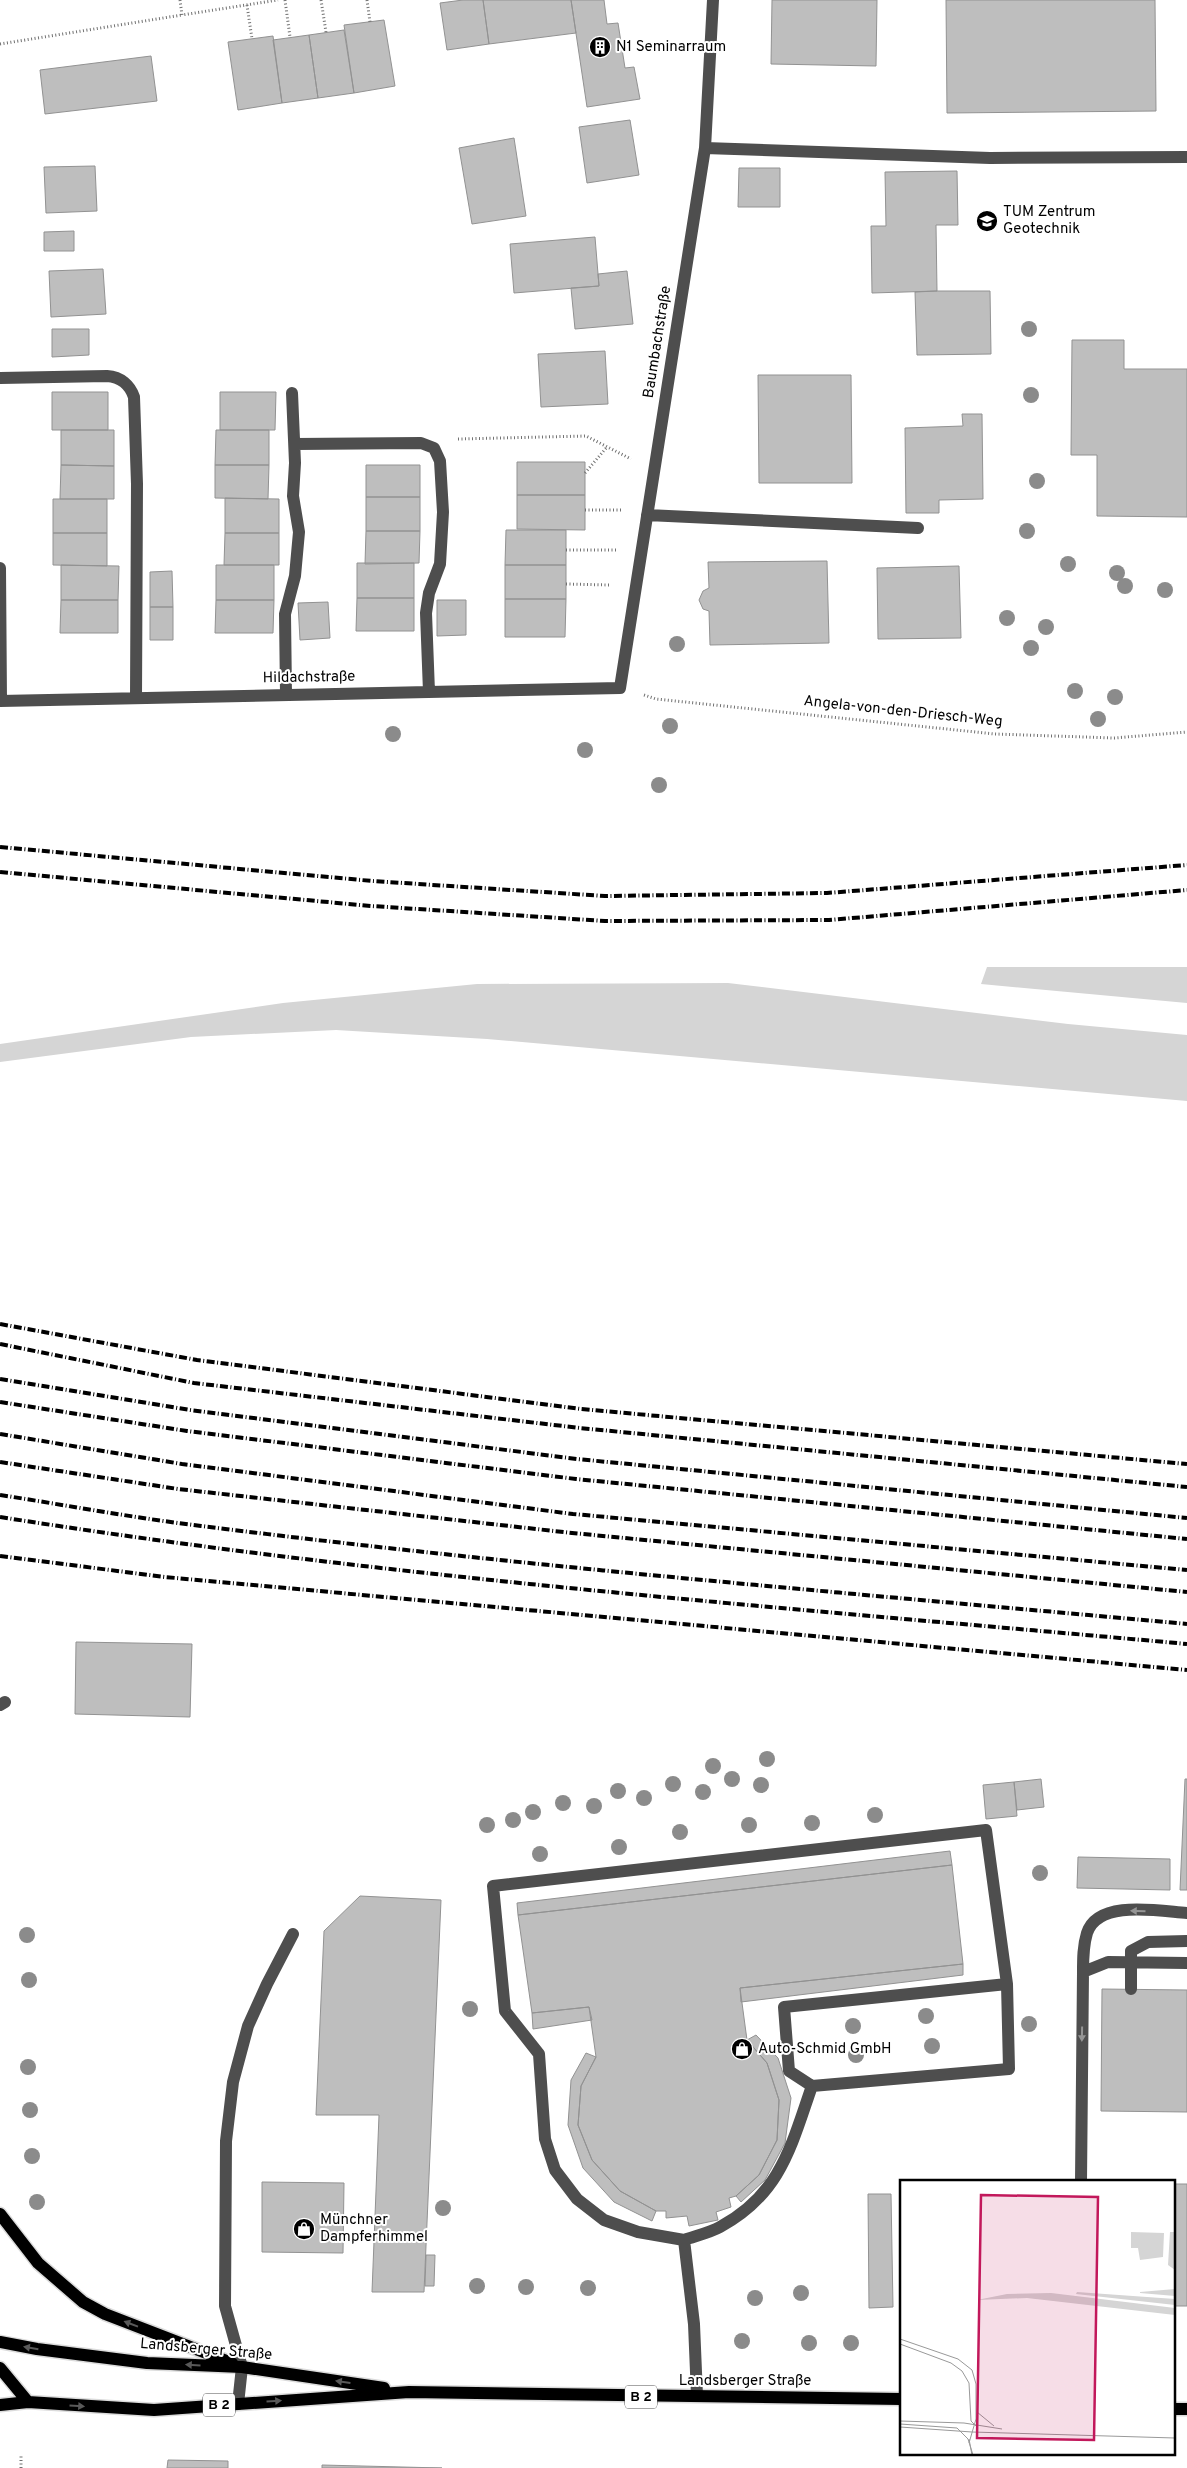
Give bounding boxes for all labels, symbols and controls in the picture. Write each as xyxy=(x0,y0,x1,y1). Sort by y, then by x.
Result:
building icon: N1 Seminarraum xyxy=(588,35,612,59)
place label: N1 Seminarraum xyxy=(616,38,726,57)
place label: TUM Zentrum Geotechnik xyxy=(1003,203,1096,239)
school or university icon: TUM Zentrum Geotechnik xyxy=(975,209,999,233)
street label: Baumbachstraße xyxy=(640,284,676,400)
street label: Hildachstraße xyxy=(263,668,355,688)
street label: Angela-von-den-Driesch-Weg xyxy=(803,692,1003,732)
one-way arrow xyxy=(1130,1907,1146,1915)
one-way arrow xyxy=(1078,2026,1086,2042)
shop icon: Auto-Schmid GmbH xyxy=(730,2037,754,2061)
place label: Auto-Schmid GmbH xyxy=(758,2040,892,2059)
inset map xyxy=(900,2180,1174,2456)
place label: Münchner Dampferhimmel xyxy=(320,2211,428,2247)
shop icon: Münchner Dampferhimmel xyxy=(292,2217,316,2241)
one-way arrow xyxy=(124,2319,138,2327)
street label: Landsberger Straße xyxy=(139,2335,273,2365)
one-way arrow xyxy=(23,2343,39,2351)
one-way arrow xyxy=(185,2361,201,2369)
street label: Landsberger Straße xyxy=(679,2372,811,2391)
one-way arrow xyxy=(335,2378,351,2386)
road number: B 2 xyxy=(625,2386,657,2408)
road number: B 2 xyxy=(203,2394,235,2416)
one-way arrow xyxy=(266,2397,282,2405)
one-way arrow xyxy=(69,2402,85,2410)

